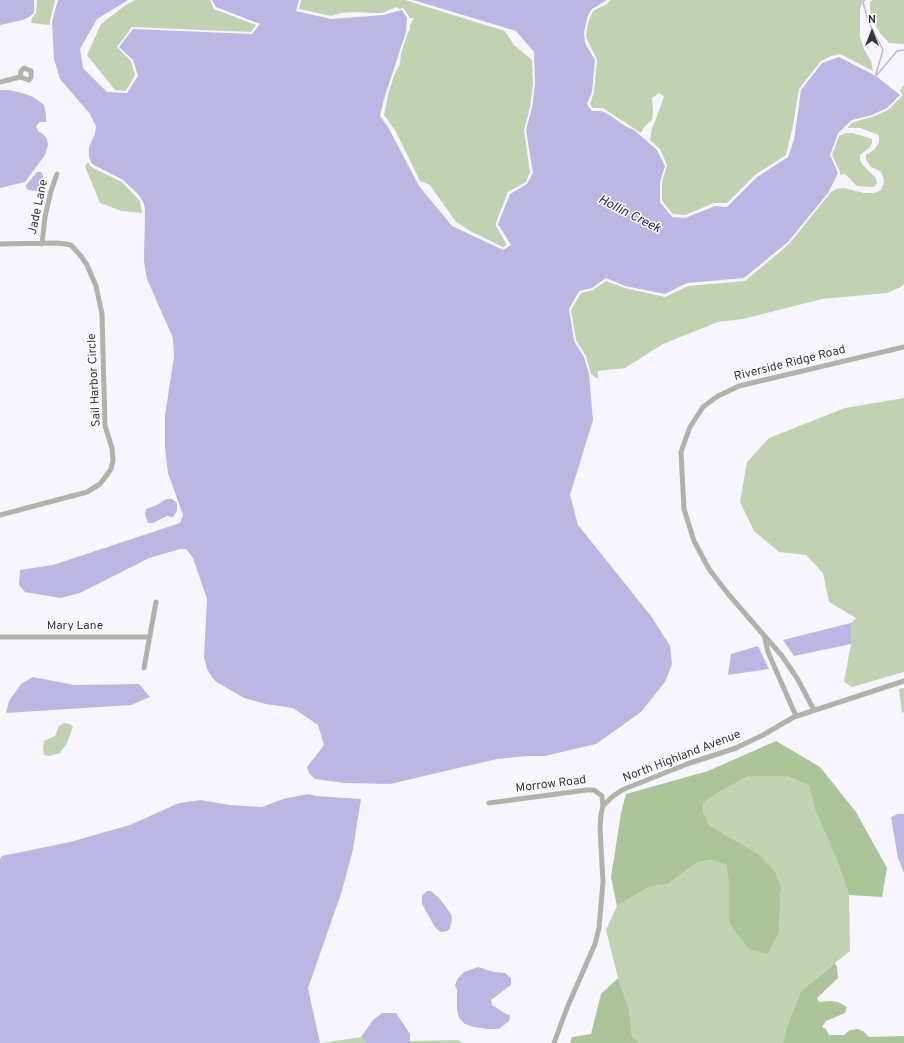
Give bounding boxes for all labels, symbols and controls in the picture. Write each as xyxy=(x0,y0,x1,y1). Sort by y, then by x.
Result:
north arrow xyxy=(852,12,892,52)
text: N xyxy=(868,13,876,27)
street label: Jade Lane xyxy=(26,178,52,236)
water label: Hollin Creek xyxy=(595,193,663,237)
street label: Sail Harbor Circle xyxy=(85,333,105,427)
street label: Riverside Ridge Road xyxy=(733,343,847,385)
street label: Mary Lane xyxy=(47,620,103,634)
street label: North Highland Avenue xyxy=(621,728,743,786)
street label: Morrow Road xyxy=(515,774,587,796)

